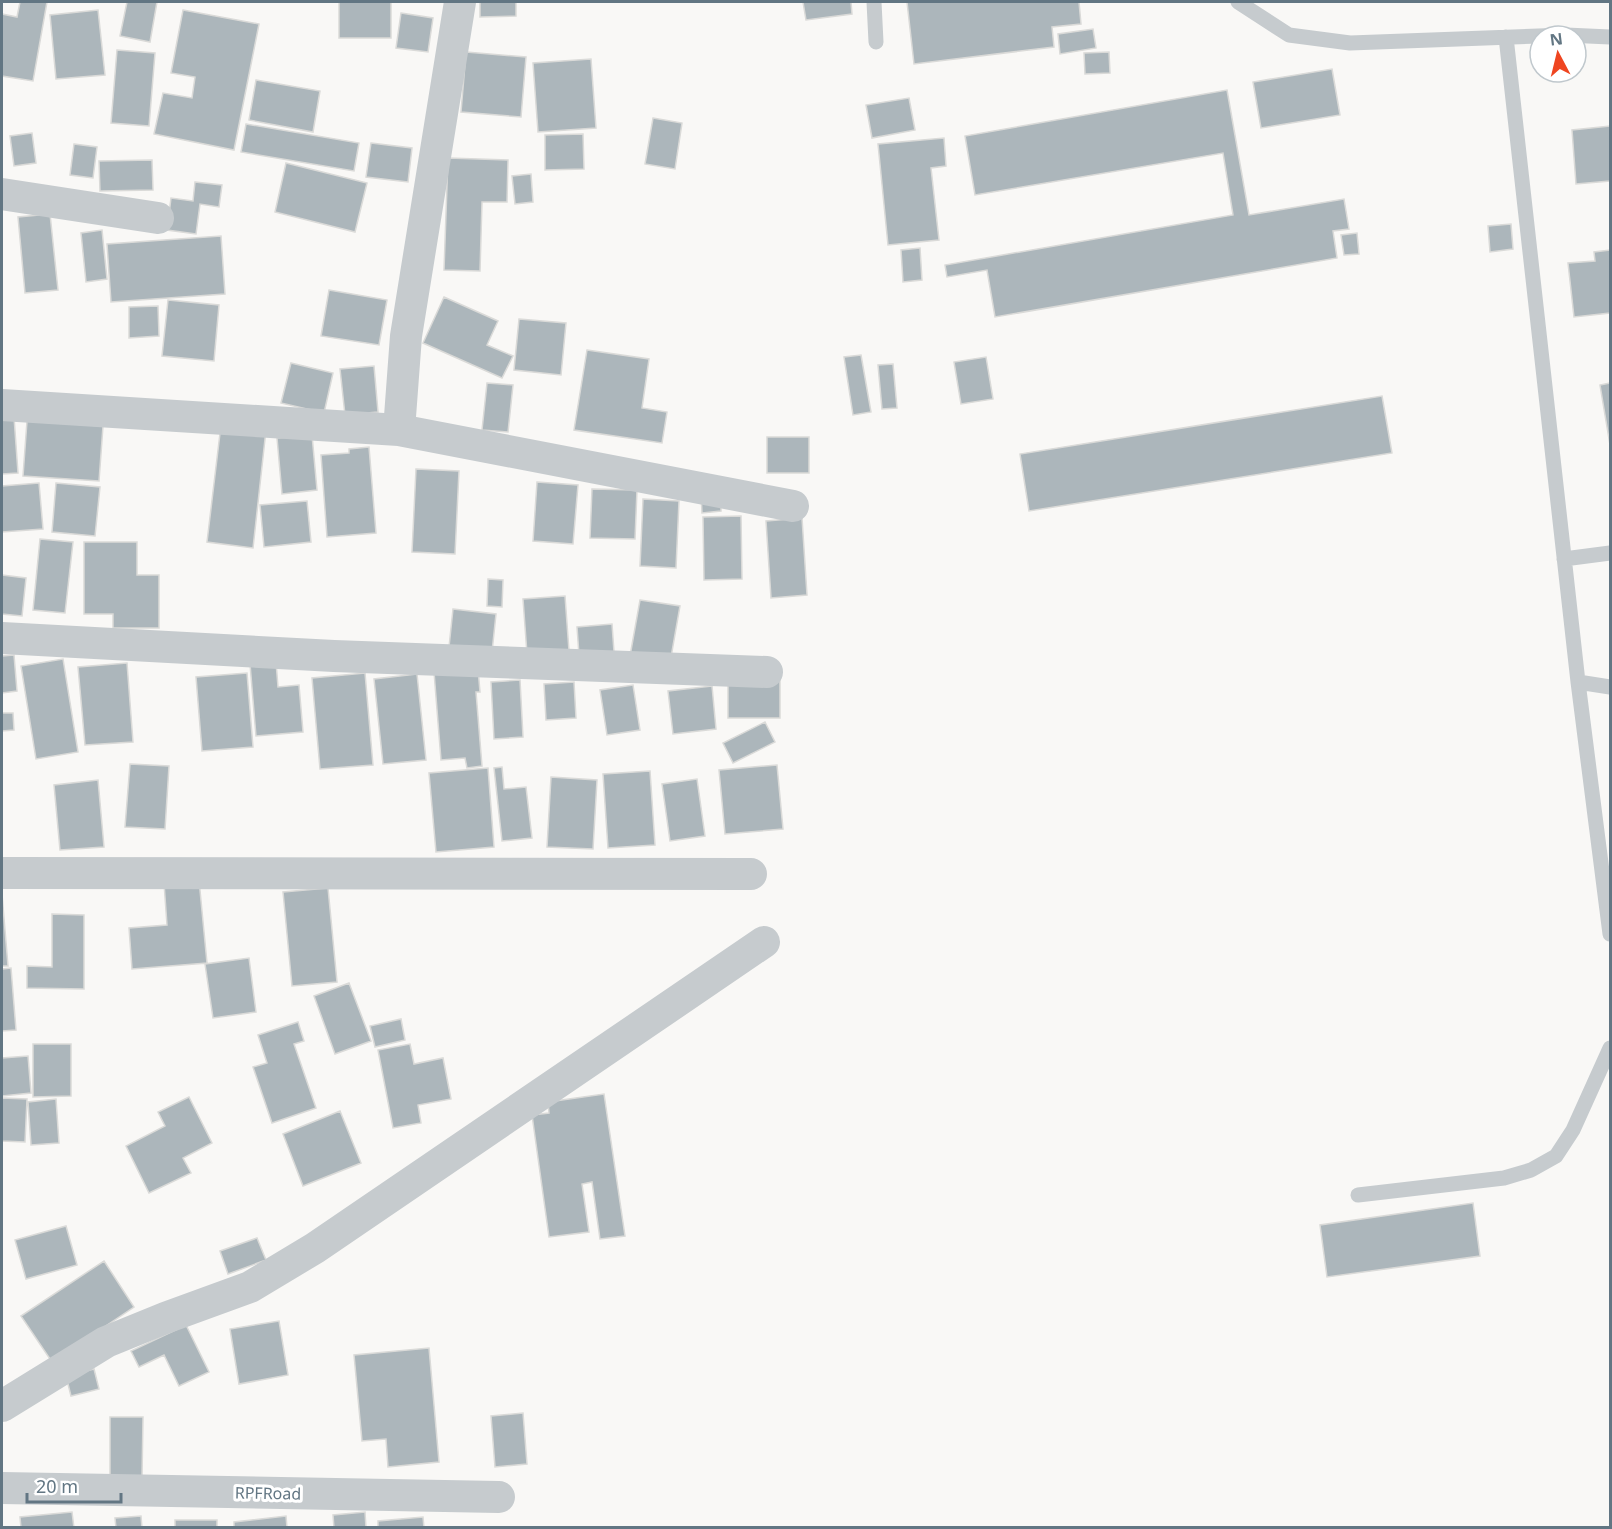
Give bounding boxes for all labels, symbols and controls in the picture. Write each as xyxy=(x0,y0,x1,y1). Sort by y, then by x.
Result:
north arrow xyxy=(1528,24,1588,84)
text: N xyxy=(1548,27,1564,51)
scale bar xyxy=(27,1466,122,1504)
text: 20 m xyxy=(36,1474,78,1498)
street label: RPFRoad xyxy=(235,1481,301,1505)

